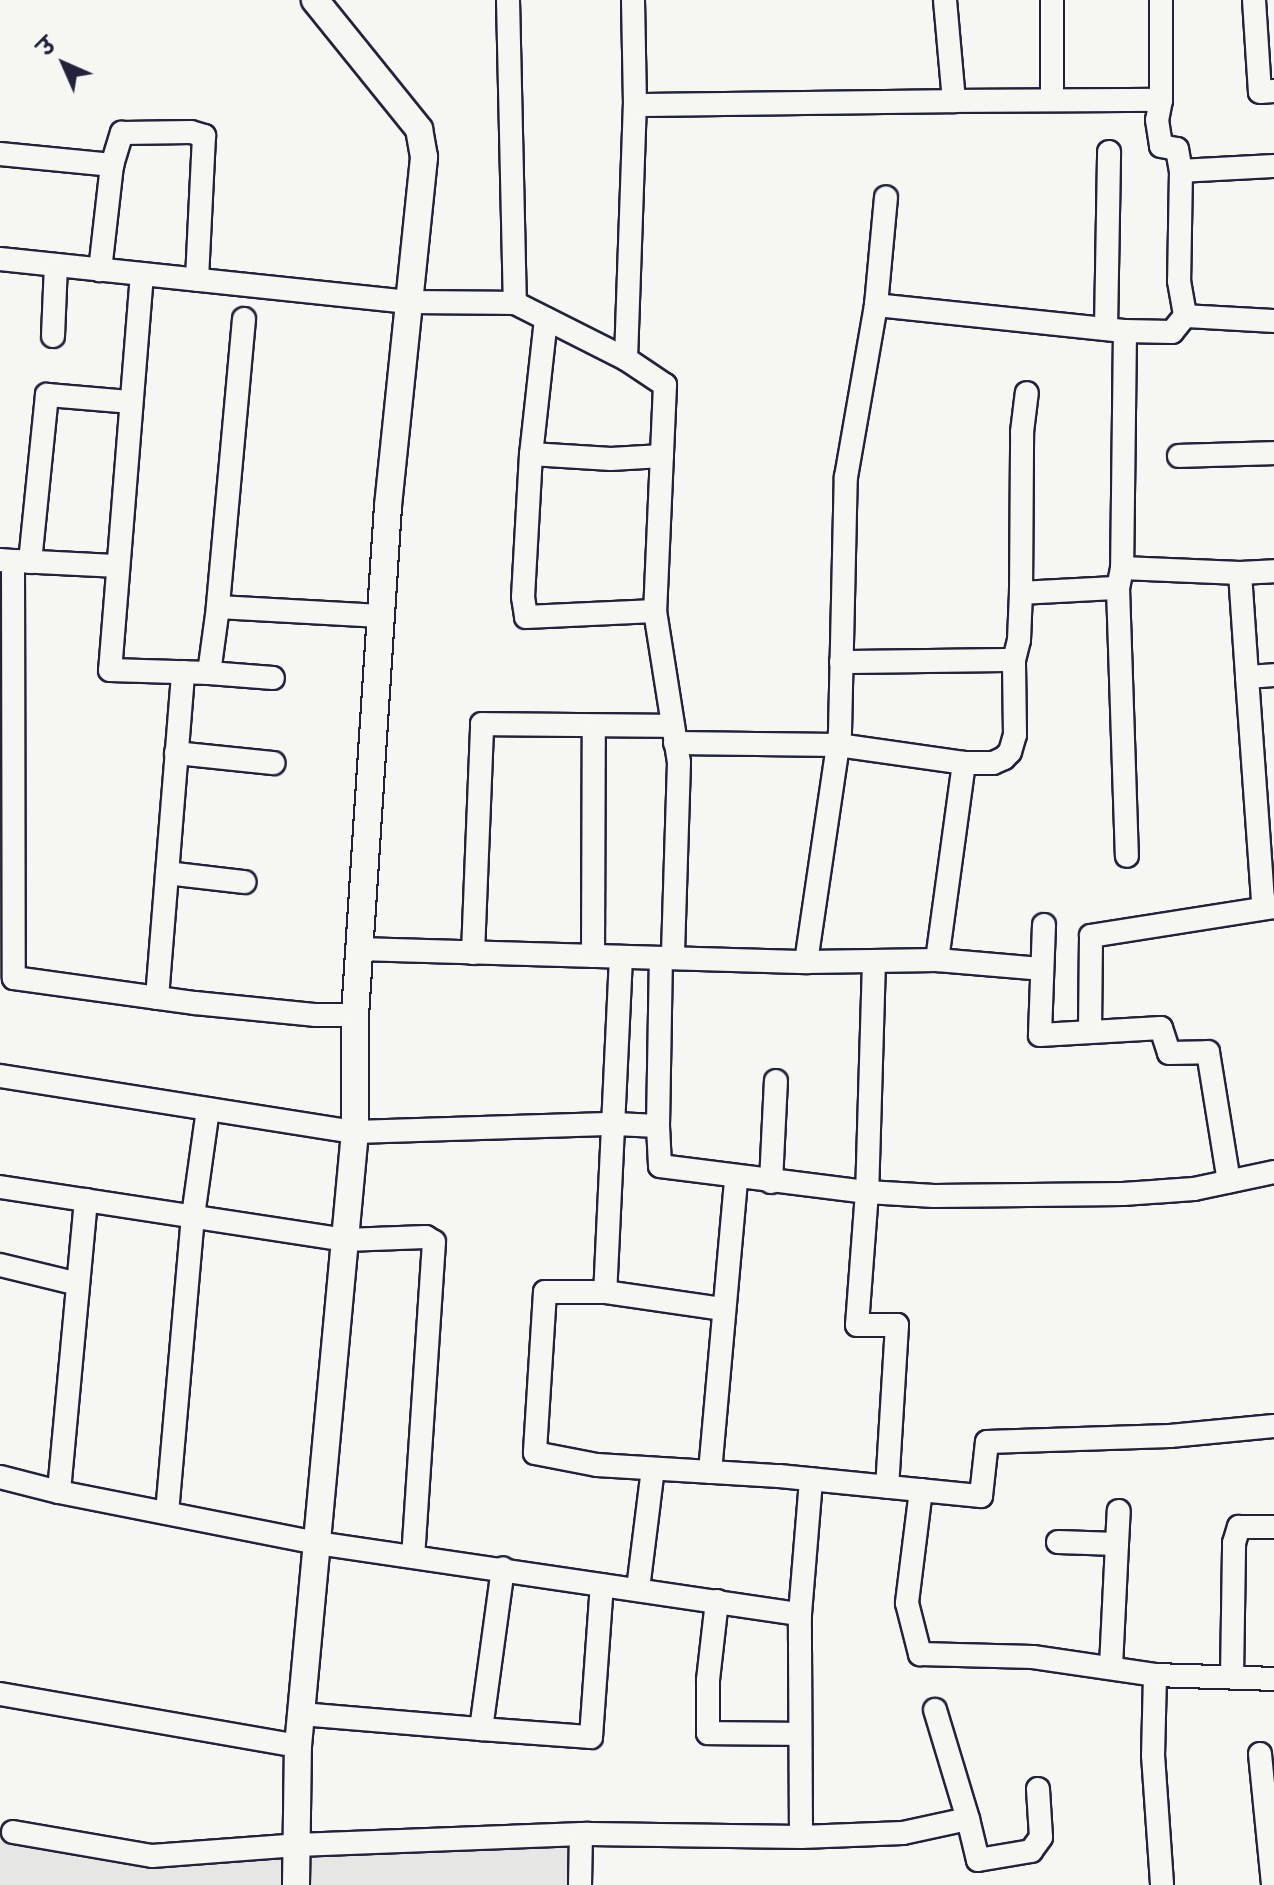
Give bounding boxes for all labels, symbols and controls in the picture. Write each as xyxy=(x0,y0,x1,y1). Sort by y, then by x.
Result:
north arrow xyxy=(24,24,104,104)
text: उ xyxy=(32,32,62,62)

